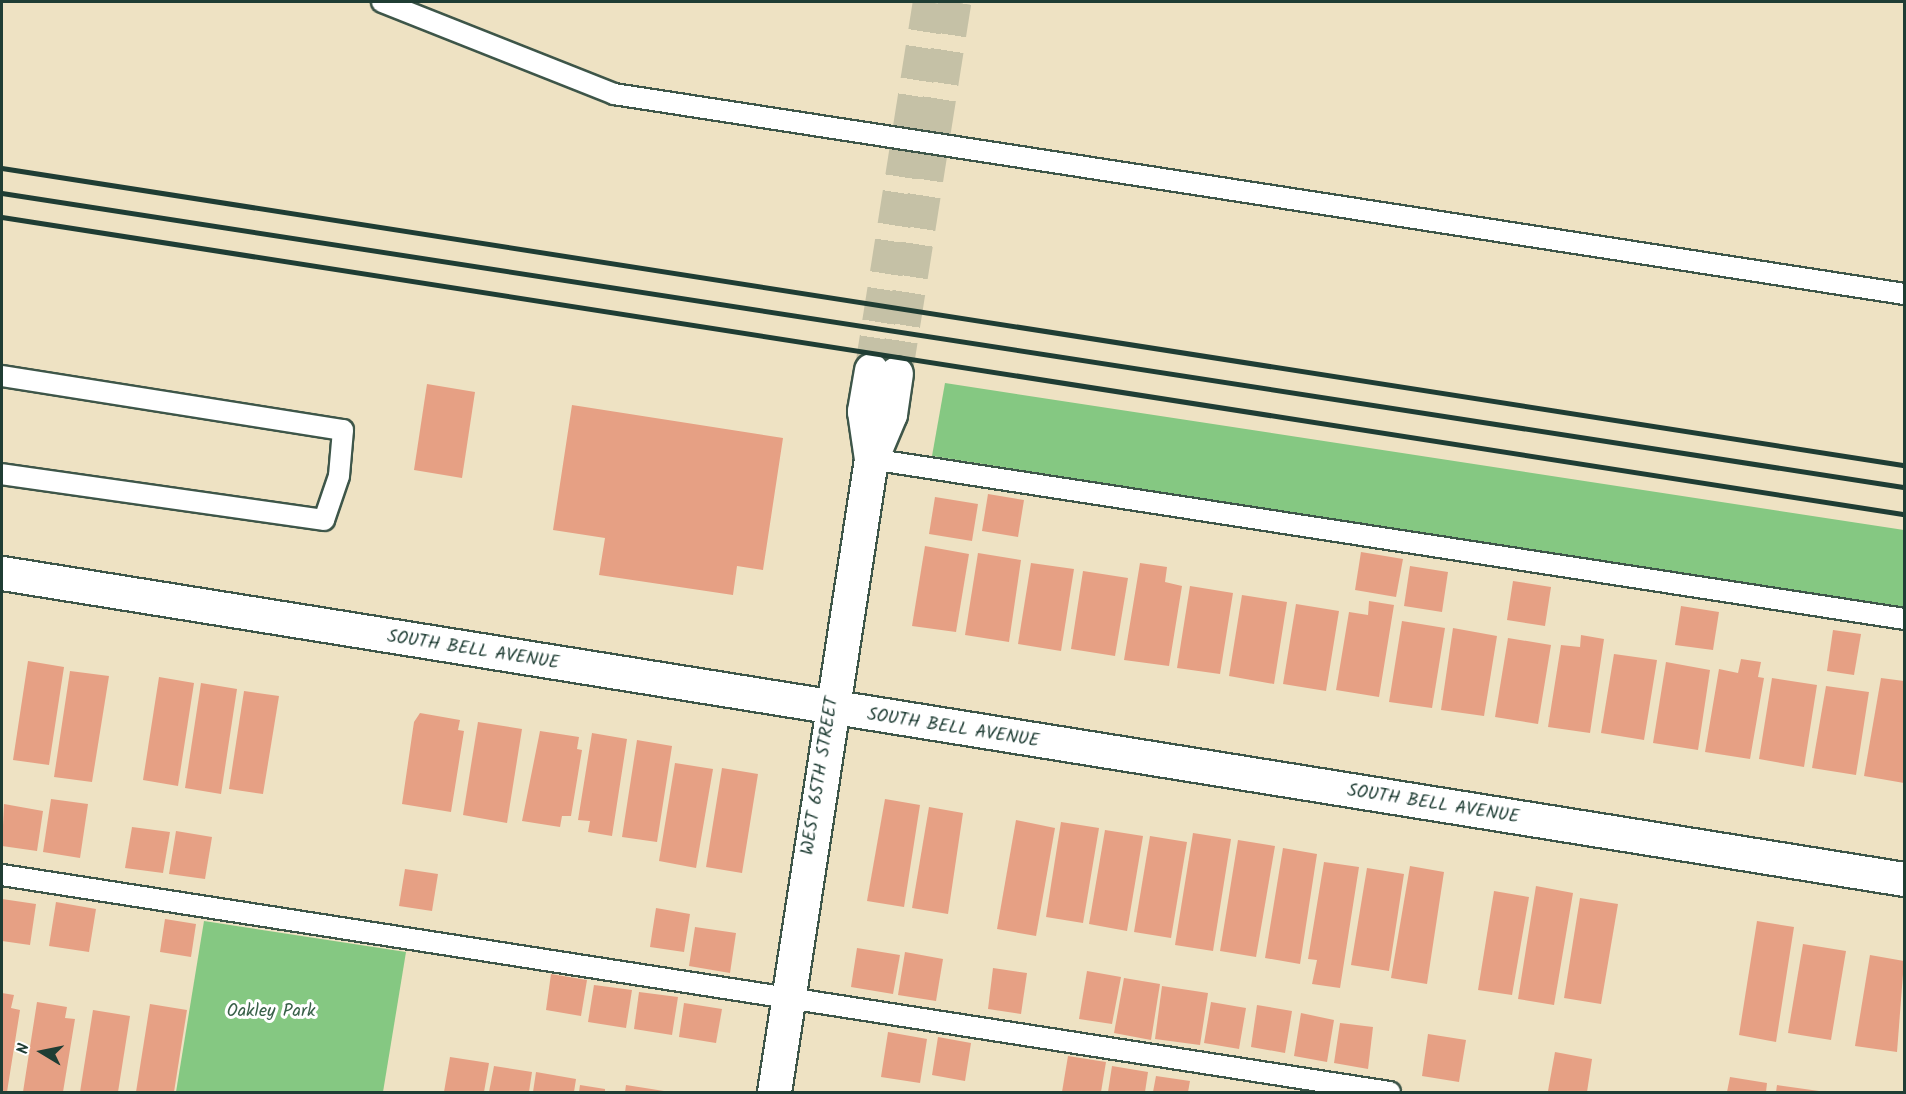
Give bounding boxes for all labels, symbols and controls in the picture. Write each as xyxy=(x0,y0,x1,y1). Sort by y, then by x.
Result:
street label: SOUTH BELL AVENUE xyxy=(386,627,560,675)
street label: WEST 65TH STREET xyxy=(798,695,844,857)
street label: SOUTH BELL AVENUE xyxy=(866,705,1040,753)
street label: SOUTH BELL AVENUE xyxy=(1346,781,1520,829)
park label: Oakley Park xyxy=(227,1001,315,1023)
north arrow xyxy=(12,1022,72,1082)
text: N xyxy=(11,1042,37,1056)

